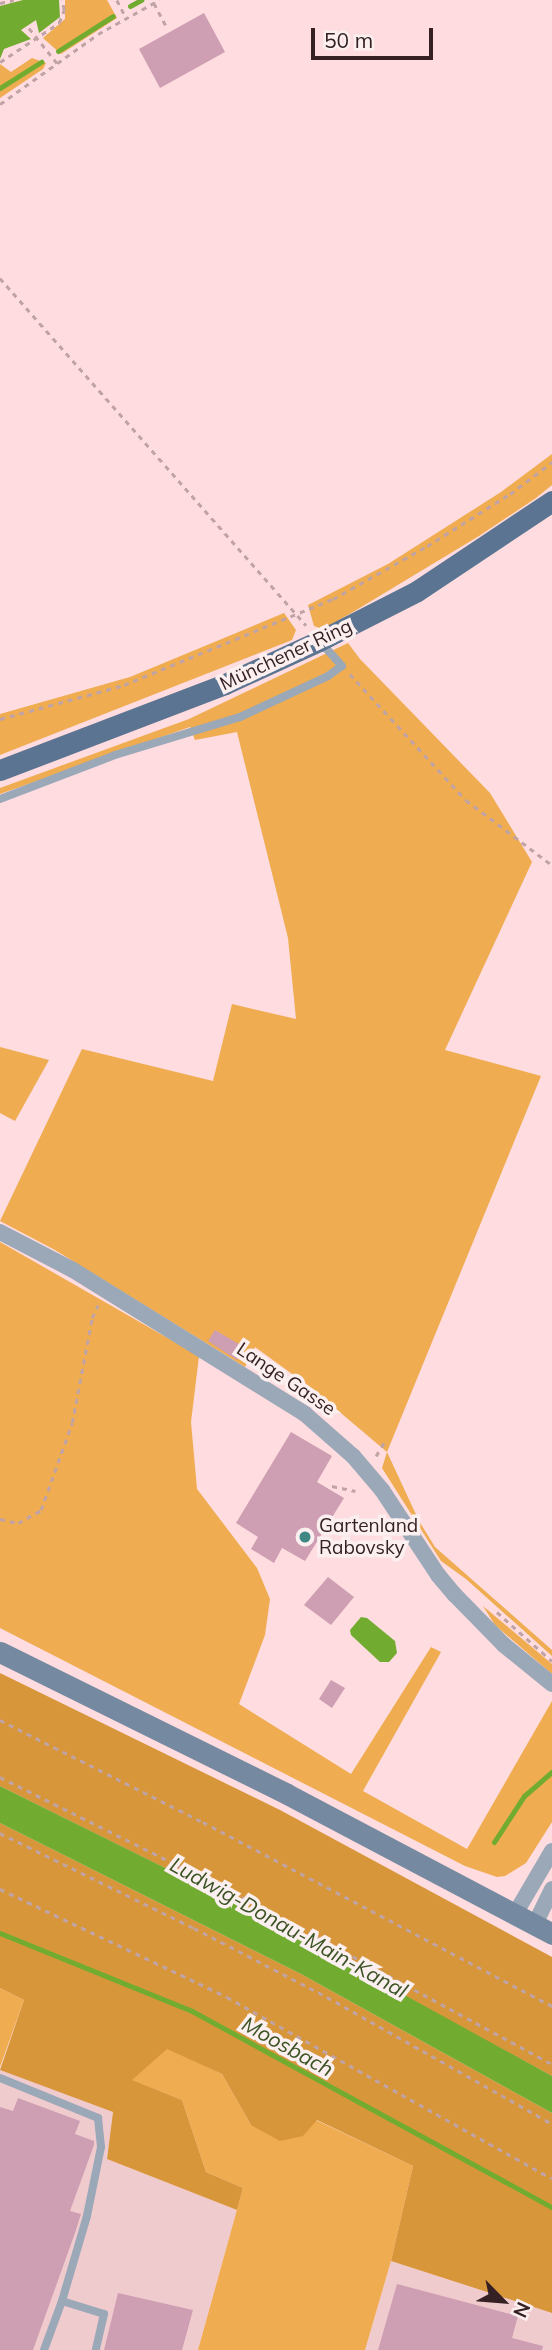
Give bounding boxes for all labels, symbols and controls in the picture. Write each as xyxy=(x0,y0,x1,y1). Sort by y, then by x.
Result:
scale bar xyxy=(314,14,436,58)
text: 50 m xyxy=(324,27,373,53)
street label: Münchener Ring xyxy=(216,614,356,696)
street label: Lange Gasse xyxy=(232,1338,340,1420)
place label: Gartenland Rabovsky xyxy=(319,1515,418,1559)
marker: Gartenland Rabovsky xyxy=(297,1529,313,1545)
water label: Ludwig-Donau-Main-Kanal xyxy=(166,1851,412,2003)
water label: Moosbach xyxy=(238,2011,338,2081)
north arrow xyxy=(468,2266,538,2336)
text: N xyxy=(508,2298,536,2321)

